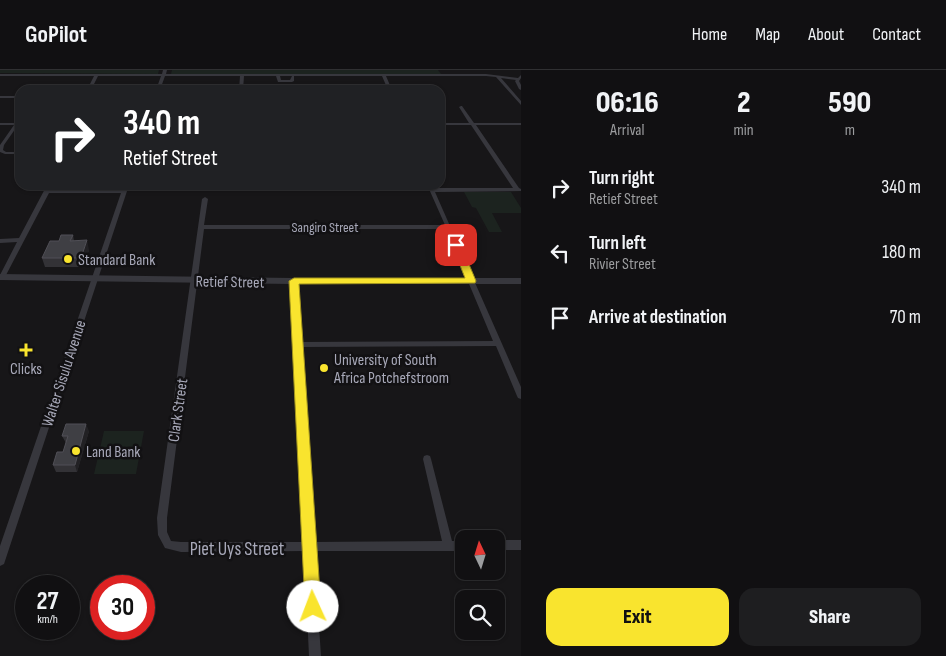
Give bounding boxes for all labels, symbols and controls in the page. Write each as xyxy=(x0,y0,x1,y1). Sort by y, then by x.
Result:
text: GoPilot xyxy=(25,20,87,49)
text: Home xyxy=(692,24,727,45)
text: Map xyxy=(755,24,780,45)
text: About xyxy=(808,24,844,45)
text: Contact xyxy=(872,24,921,45)
text: 06:16 xyxy=(596,85,659,121)
text: 2 xyxy=(737,85,750,121)
text: 590 xyxy=(828,85,871,121)
text: 340 m xyxy=(123,102,200,145)
icon: right xyxy=(40,105,105,170)
text: Arrival xyxy=(610,121,645,140)
text: min xyxy=(734,121,754,140)
text: m xyxy=(845,121,855,140)
text: Retief Street xyxy=(123,145,218,172)
text: Turn right xyxy=(589,167,654,190)
icon: right xyxy=(546,174,574,202)
text: 340 m xyxy=(881,176,921,199)
text: Retief Street xyxy=(589,190,658,209)
street label: Sangiro Street xyxy=(292,219,358,236)
pin xyxy=(435,224,477,266)
icon: arrive xyxy=(442,231,470,259)
text: Turn left xyxy=(589,232,646,255)
icon: left xyxy=(546,239,574,267)
text: 180 m xyxy=(882,241,921,264)
place label: Standard Bank xyxy=(78,251,155,270)
marker: Standard Bank xyxy=(62,253,74,265)
text: Rivier Street xyxy=(589,255,656,274)
street label: Retief Street xyxy=(195,272,265,293)
icon: arrive xyxy=(546,304,574,332)
text: Arrive at destination xyxy=(589,306,727,329)
text: 70 m xyxy=(890,306,921,329)
street label: Walter Sisulu Avenue xyxy=(38,318,91,429)
marker: Clicks xyxy=(20,344,32,356)
place label: University of South Africa Potchefstroom xyxy=(333,351,449,388)
place label: Clicks xyxy=(10,360,42,379)
marker: University of South Africa Potchefstroom xyxy=(318,362,330,374)
street label: Clark Street xyxy=(165,377,192,443)
place label: Land Bank xyxy=(86,443,140,462)
marker: Land Bank xyxy=(70,445,82,457)
north arrow xyxy=(455,530,505,580)
map controls xyxy=(455,530,505,640)
street label: Piet Uys Street xyxy=(190,538,285,561)
speed limit sign: 30 xyxy=(90,575,155,640)
position arrow xyxy=(286,580,338,632)
text: 27 xyxy=(37,586,58,617)
button: Exit xyxy=(546,588,729,646)
button: Share xyxy=(739,588,921,646)
button: search xyxy=(455,590,505,640)
text: km/h xyxy=(37,612,58,627)

